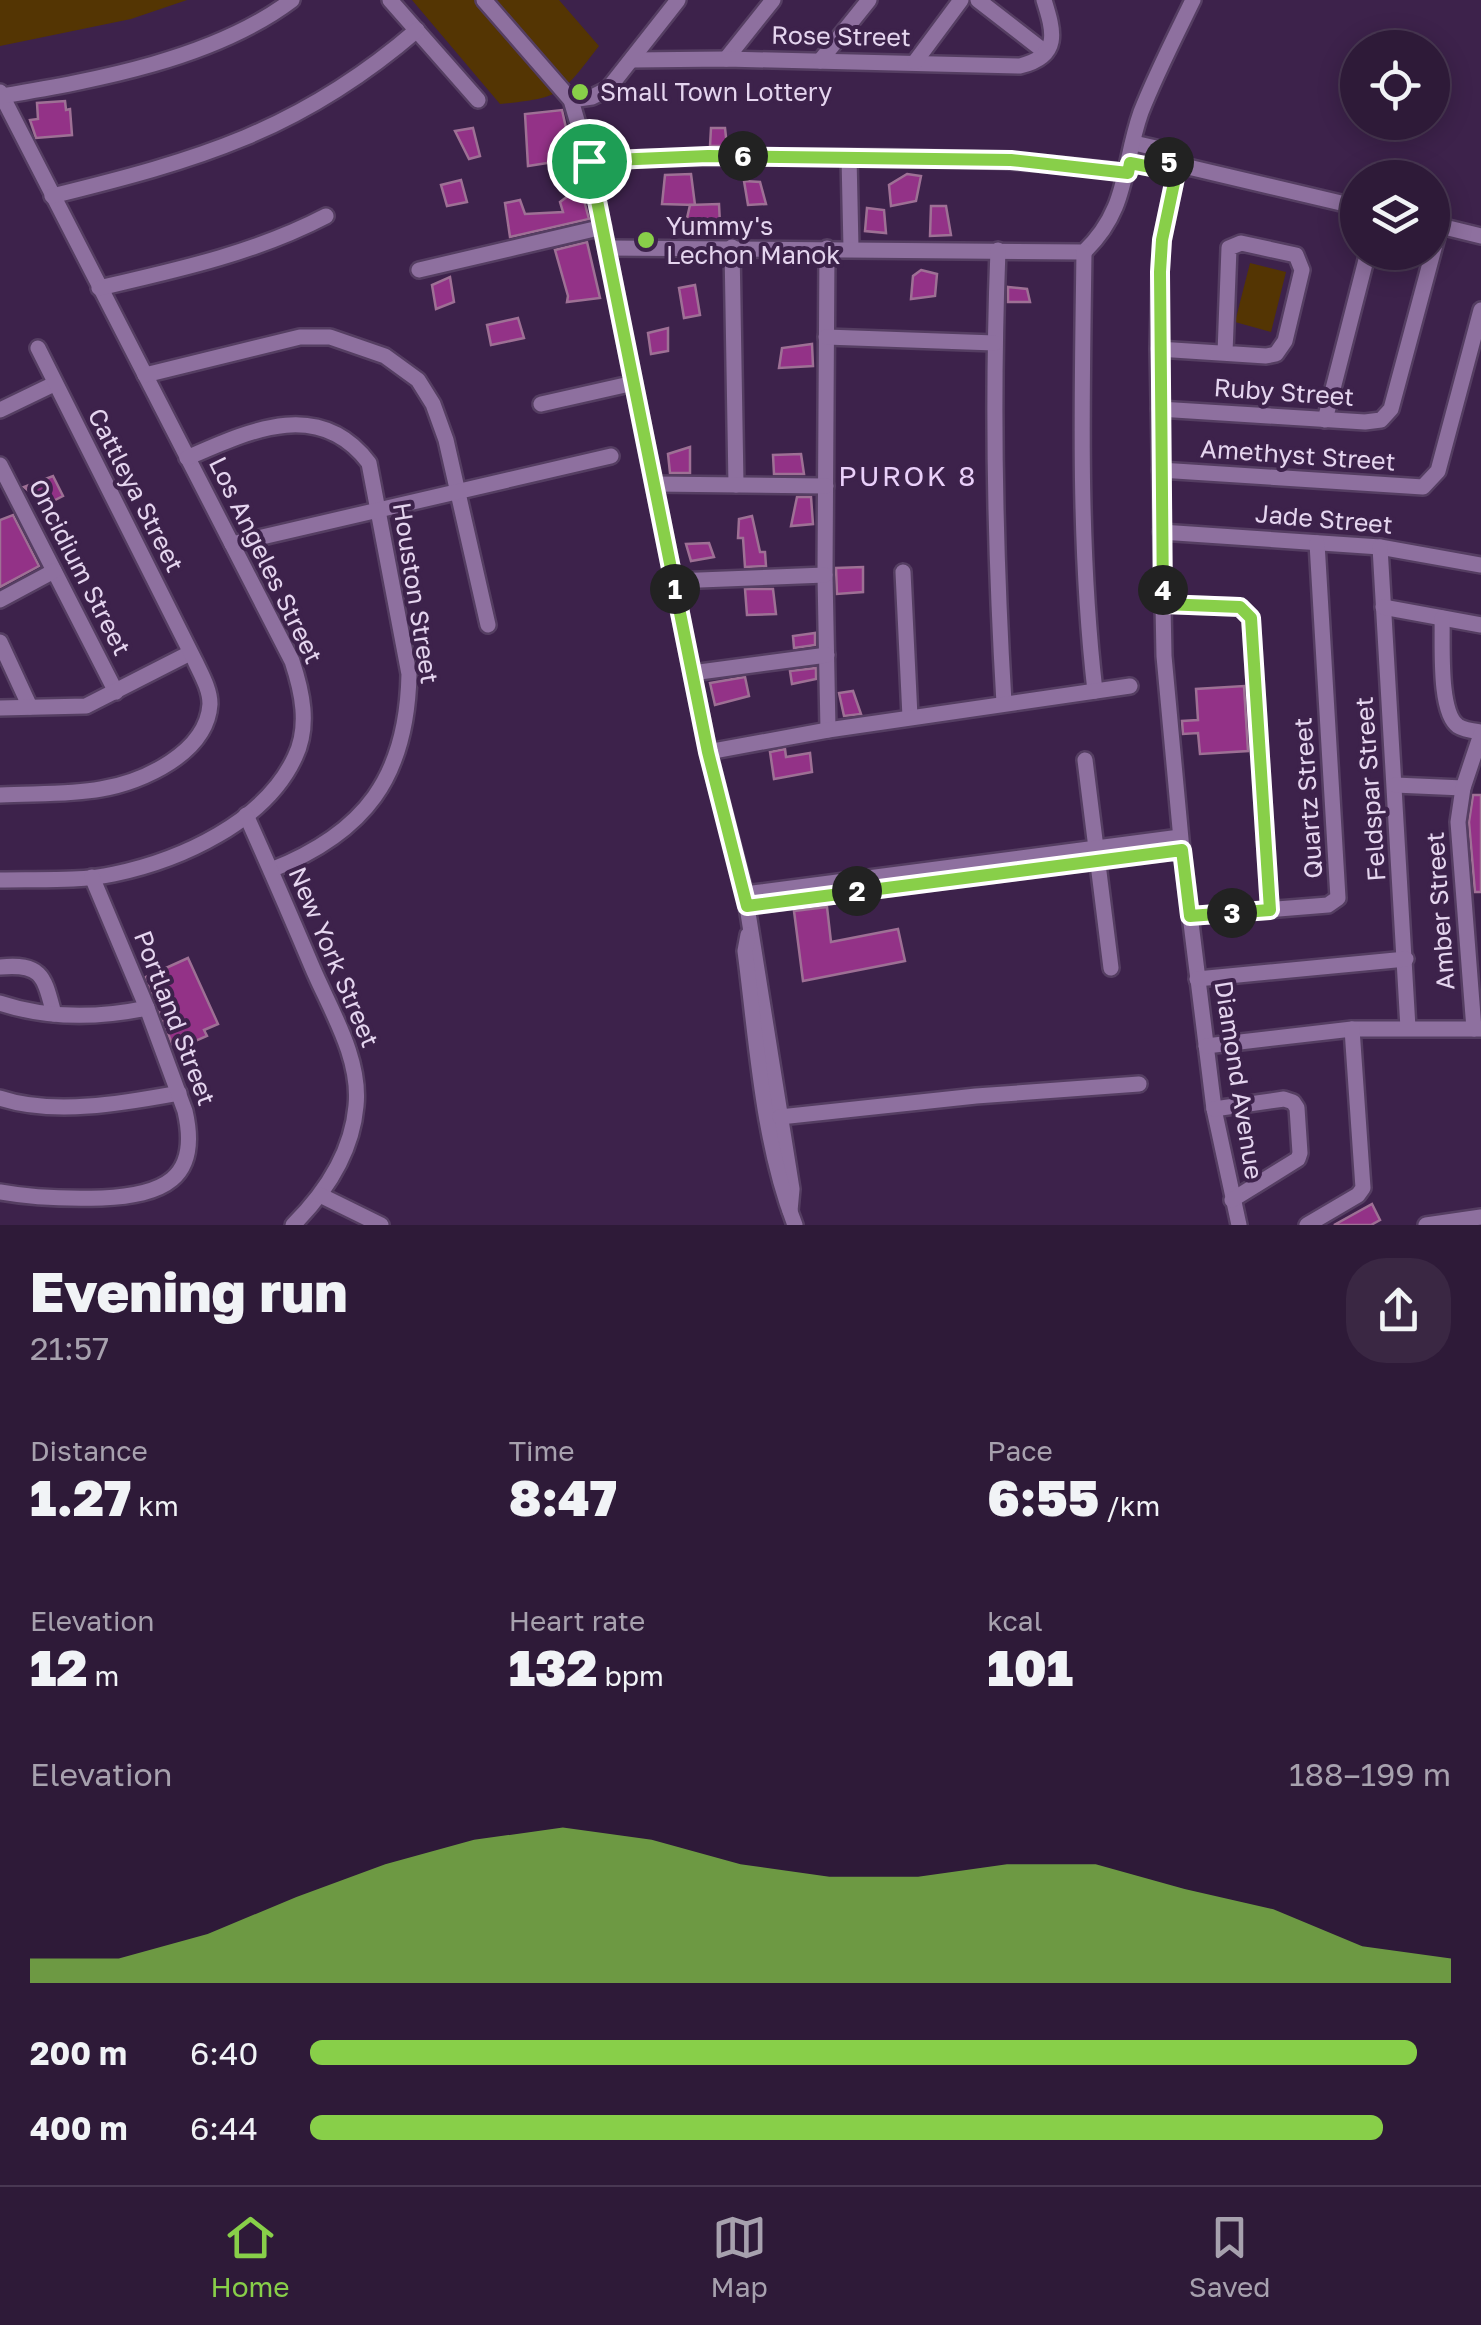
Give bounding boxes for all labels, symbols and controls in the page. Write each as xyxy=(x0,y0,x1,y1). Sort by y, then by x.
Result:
street label: Rose Street xyxy=(771,19,911,52)
map controls xyxy=(1340,30,1450,270)
button: locate xyxy=(1340,30,1450,140)
place label: Small Town Lottery xyxy=(600,76,832,107)
marker: Small Town Lottery xyxy=(569,81,591,103)
pin xyxy=(547,119,632,204)
pin: 6 xyxy=(718,131,768,181)
icon: arrive xyxy=(562,134,617,189)
pin: 5 xyxy=(1144,137,1194,187)
text: 6 xyxy=(734,139,752,172)
text: 5 xyxy=(1160,145,1178,178)
button: layers xyxy=(1340,160,1450,270)
place label: Yummy's Lechon Manok xyxy=(666,210,840,270)
marker: Yummy's Lechon Manok xyxy=(635,229,657,251)
street label: Ruby Street xyxy=(1213,371,1355,412)
street label: Cattleya Street xyxy=(82,403,191,577)
street label: Amethyst Street xyxy=(1199,432,1397,477)
street label: Los Angeles Street xyxy=(203,451,330,668)
district label: PUROK 8 xyxy=(838,459,978,492)
street label: Oncidium Street xyxy=(23,473,138,660)
street label: Jade Street xyxy=(1254,497,1394,540)
street label: Houston Street xyxy=(387,500,446,686)
pin: 1 xyxy=(650,564,700,614)
pin: 4 xyxy=(1138,565,1188,615)
text: 1 xyxy=(668,572,682,605)
text: 4 xyxy=(1154,573,1172,606)
street label: Feldspar Street xyxy=(1348,696,1391,882)
street label: Quartz Street xyxy=(1286,716,1329,880)
street label: Amber Street xyxy=(1419,831,1461,991)
street label: New York Street xyxy=(283,862,386,1052)
pin: 2 xyxy=(832,866,882,916)
text: 2 xyxy=(848,874,866,907)
pin: 3 xyxy=(1207,888,1257,938)
text: 3 xyxy=(1223,896,1241,929)
street label: Portland Street xyxy=(128,926,223,1110)
street label: Diamond Avenue xyxy=(1208,978,1271,1181)
text: Evening run xyxy=(30,1258,348,1324)
button: share xyxy=(1346,1258,1451,1363)
text: 21:57 xyxy=(30,1329,109,1367)
text: Distance xyxy=(30,1434,148,1467)
text: Time xyxy=(509,1434,575,1467)
text: Pace xyxy=(987,1434,1053,1467)
text: 1.27 xyxy=(30,1467,131,1527)
text: 8:47 xyxy=(509,1467,617,1527)
text: 6:55 xyxy=(987,1467,1099,1527)
text: km xyxy=(131,1489,179,1522)
text: /km xyxy=(1099,1489,1160,1522)
text: Elevation xyxy=(30,1604,155,1637)
text: Heart rate xyxy=(509,1604,645,1637)
text: kcal xyxy=(987,1604,1043,1637)
text: 12 xyxy=(30,1637,87,1697)
text: 132 xyxy=(509,1637,598,1697)
text: 101 xyxy=(987,1637,1073,1697)
text: m xyxy=(87,1659,119,1692)
text: bpm xyxy=(598,1659,664,1692)
text: Elevation xyxy=(30,1755,172,1793)
text: 188–199 m xyxy=(1289,1755,1451,1793)
text: 200 m xyxy=(30,2034,127,2072)
text: 6:40 xyxy=(190,2034,258,2072)
text: 400 m xyxy=(30,2109,128,2147)
text: 6:44 xyxy=(190,2109,258,2147)
tab: Home xyxy=(211,2210,290,2303)
tab: Map xyxy=(711,2210,768,2303)
tab: Saved xyxy=(1189,2210,1271,2303)

